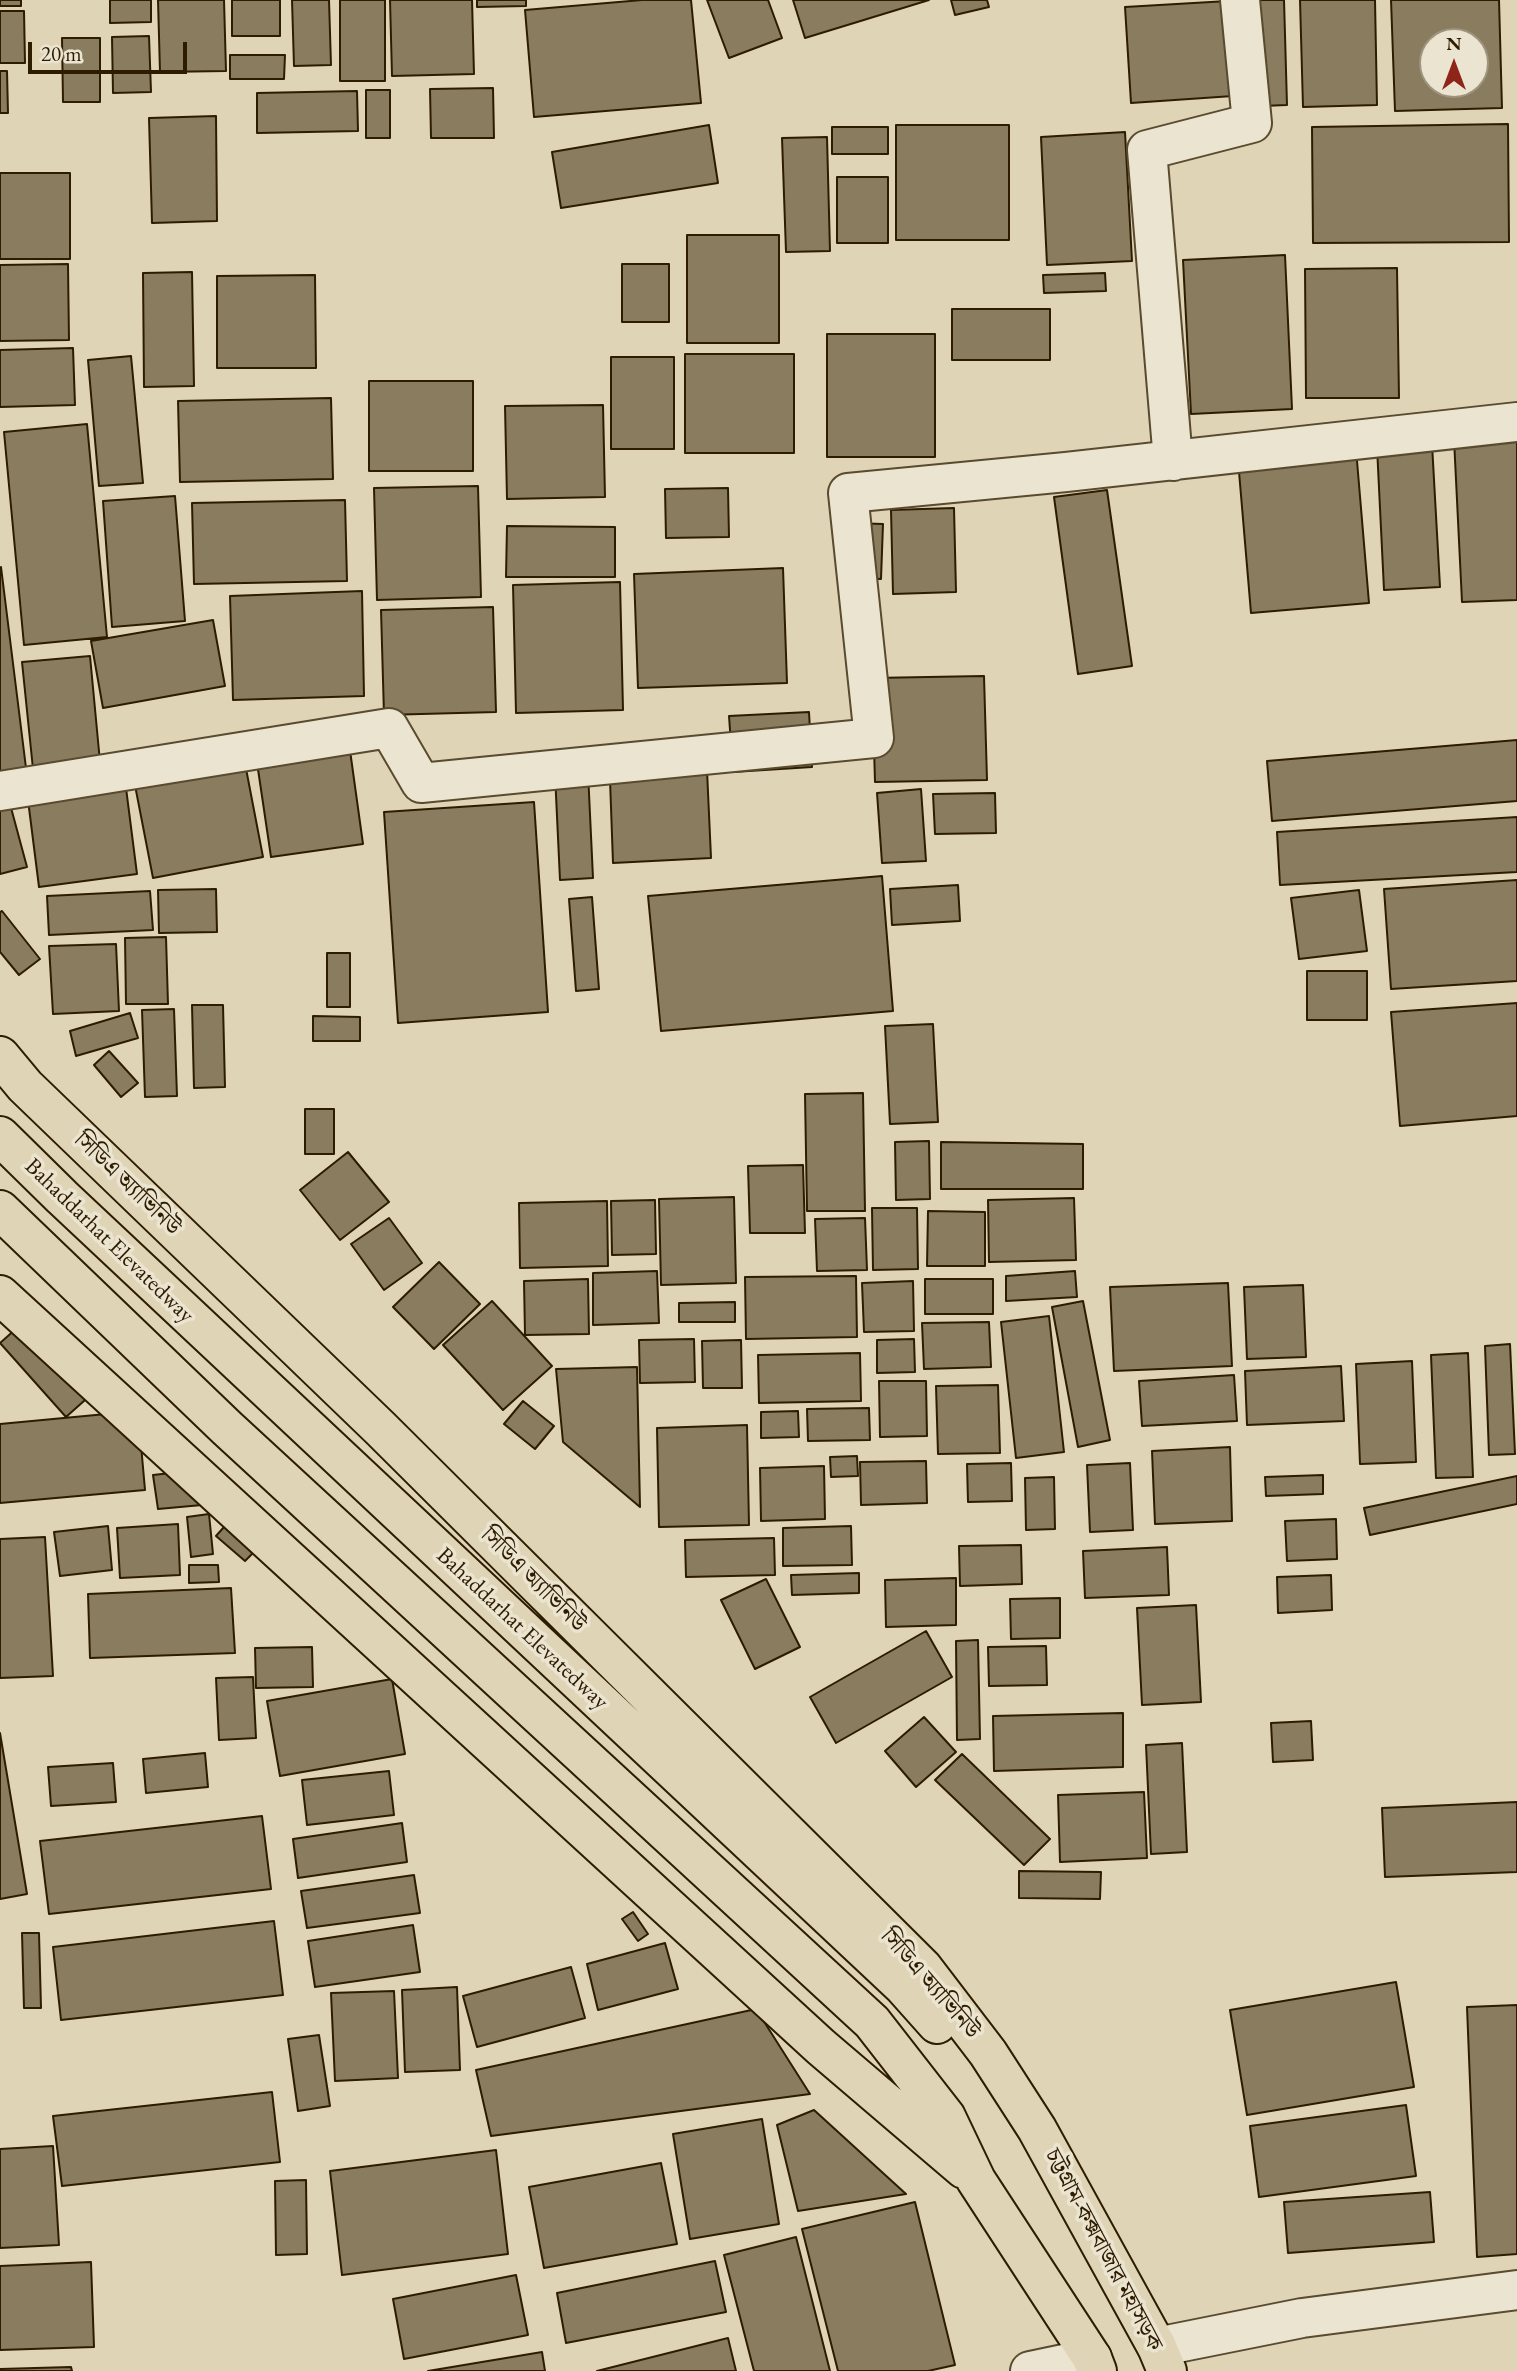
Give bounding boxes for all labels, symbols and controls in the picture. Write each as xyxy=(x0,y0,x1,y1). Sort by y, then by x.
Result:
scale bar xyxy=(32,28,191,72)
north arrow xyxy=(1419,28,1489,98)
text: N xyxy=(1446,31,1462,56)
text: 20 m xyxy=(41,40,82,67)
street label: সিডিএ অ্যাভিনিউ xyxy=(68,1127,186,1241)
street label: Bahaddarhat Elevatedway xyxy=(18,1153,200,1329)
street label: সিডিএ অ্যাভিনিউ xyxy=(475,1522,591,1638)
street label: Bahaddarhat Elevatedway xyxy=(430,1542,614,1716)
street label: সিডিএ অ্যাভিনিউ xyxy=(875,1923,985,2045)
street label: চট্টগ্রাম-কক্সবাজার মহাসড়ক xyxy=(1038,2144,1168,2356)

